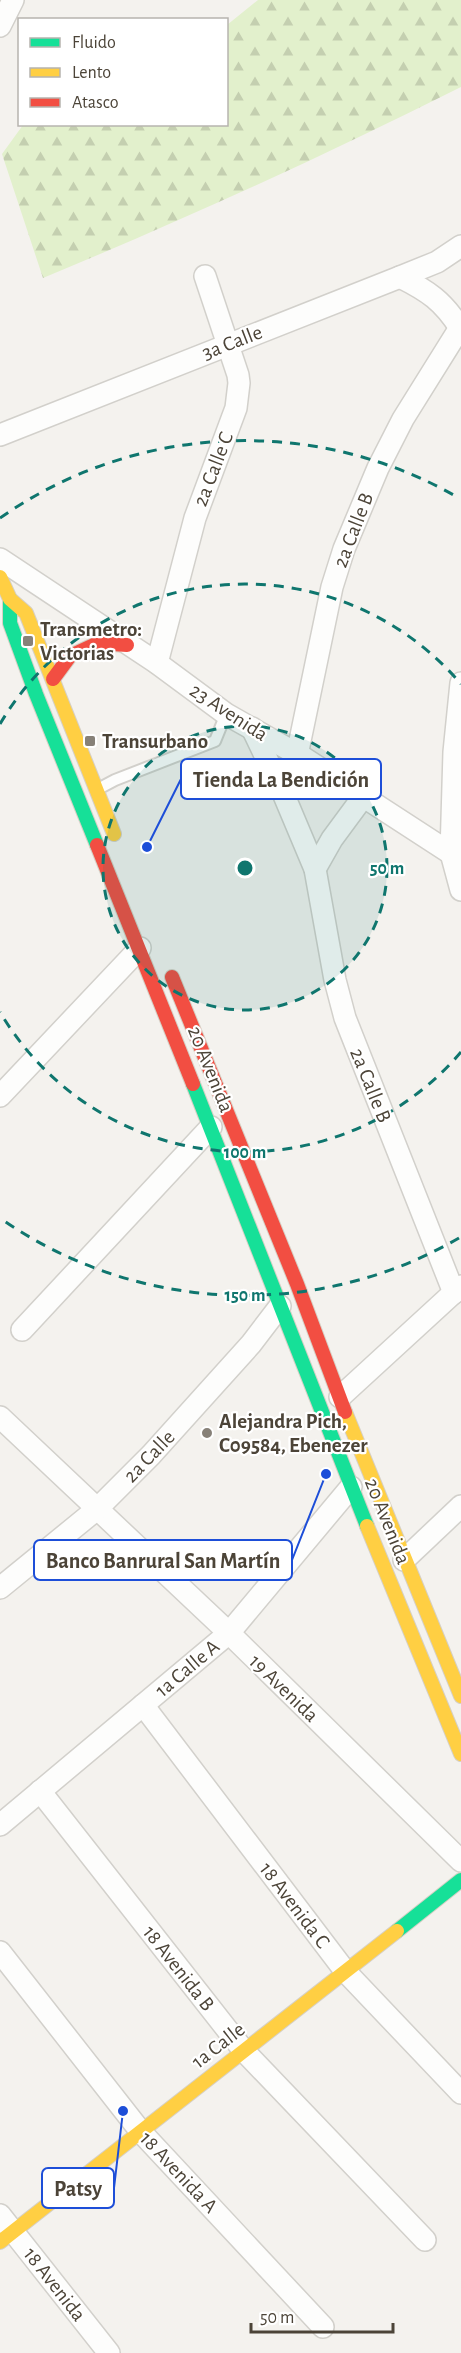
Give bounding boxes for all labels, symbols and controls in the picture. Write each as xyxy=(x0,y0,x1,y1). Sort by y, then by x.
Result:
legend xyxy=(18,18,228,126)
text: Fluido xyxy=(72,34,116,52)
text: Lento xyxy=(72,64,111,82)
text: Atasco xyxy=(72,94,119,112)
street label: 3a Calle xyxy=(199,321,265,363)
street label: 2a Calle C xyxy=(190,429,237,509)
street label: 2a Calle B xyxy=(330,490,377,570)
place label: Transmetro: Victorias xyxy=(40,619,142,664)
marker: Transmetro: Victorias xyxy=(21,634,35,648)
street label: 23 Avenida xyxy=(186,680,272,745)
place label: Transurbano xyxy=(102,731,208,752)
marker: Transurbano xyxy=(83,734,97,748)
callout: Tienda La Bendición xyxy=(181,759,381,799)
text: Tienda La Bendición xyxy=(193,769,369,791)
centre of rings xyxy=(235,858,255,878)
text: 50 m xyxy=(370,860,404,878)
street label: 20 Avenida xyxy=(184,1023,237,1115)
street label: 2a Calle B xyxy=(346,1045,395,1125)
text: 100 m xyxy=(224,1144,266,1162)
text: 150 m xyxy=(225,1287,265,1305)
place label: Alejandra Pich, C09584, Ebenezer xyxy=(219,1411,368,1456)
street label: 2a Calle xyxy=(120,1426,179,1486)
marker: Alejandra Pich, C09584, Ebenezer xyxy=(200,1426,214,1440)
street label: 20 Avenida xyxy=(361,1475,414,1567)
callout: Banco Banrural San Martín xyxy=(34,1540,292,1580)
text: Banco Banrural San Martín xyxy=(46,1550,280,1572)
street label: 1a Calle A xyxy=(151,1636,223,1701)
street label: 19 Avenida xyxy=(245,1651,322,1726)
street label: 18 Avenida C xyxy=(256,1858,334,1952)
street label: 18 Avenida B xyxy=(139,1922,218,2015)
street label: 1a Calle xyxy=(188,2018,249,2072)
street label: 18 Avenida A xyxy=(136,2128,221,2217)
callout: Patsy xyxy=(42,2168,114,2208)
text: Patsy xyxy=(54,2178,102,2201)
street label: 18 Avenida xyxy=(20,2244,90,2325)
scale bar xyxy=(251,2296,394,2334)
text: 50 m xyxy=(260,2309,294,2327)

